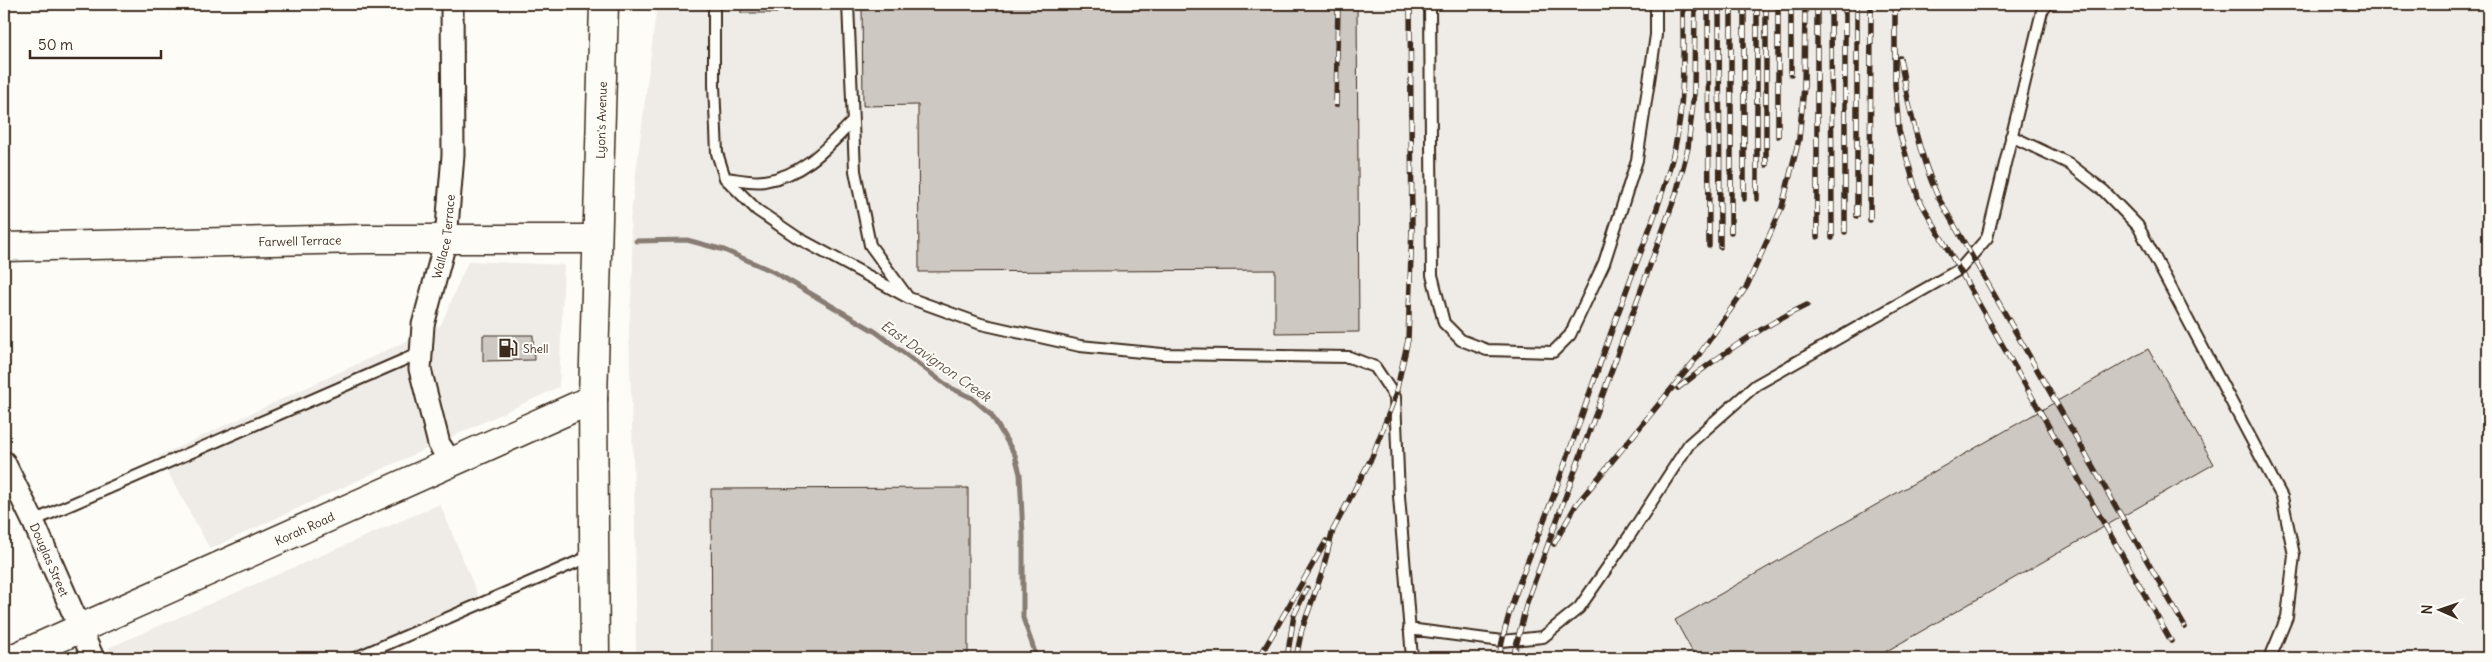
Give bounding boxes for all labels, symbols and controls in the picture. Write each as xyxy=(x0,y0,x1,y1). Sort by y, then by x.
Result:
scale bar xyxy=(30,28,161,60)
text: 50 m xyxy=(38,35,73,54)
street label: Lyon's Avenue xyxy=(592,81,609,159)
street label: Wallace Terrace xyxy=(428,194,457,280)
street label: Farwell Terrace xyxy=(258,232,342,249)
water label: East Davignon Creek xyxy=(878,316,995,406)
fuel station icon: Shell xyxy=(497,337,519,359)
place label: Shell xyxy=(523,341,548,356)
street label: Korah Road xyxy=(272,508,336,548)
street label: Douglas Street xyxy=(27,521,73,599)
north arrow xyxy=(2414,584,2464,634)
text: N xyxy=(2418,604,2436,615)

